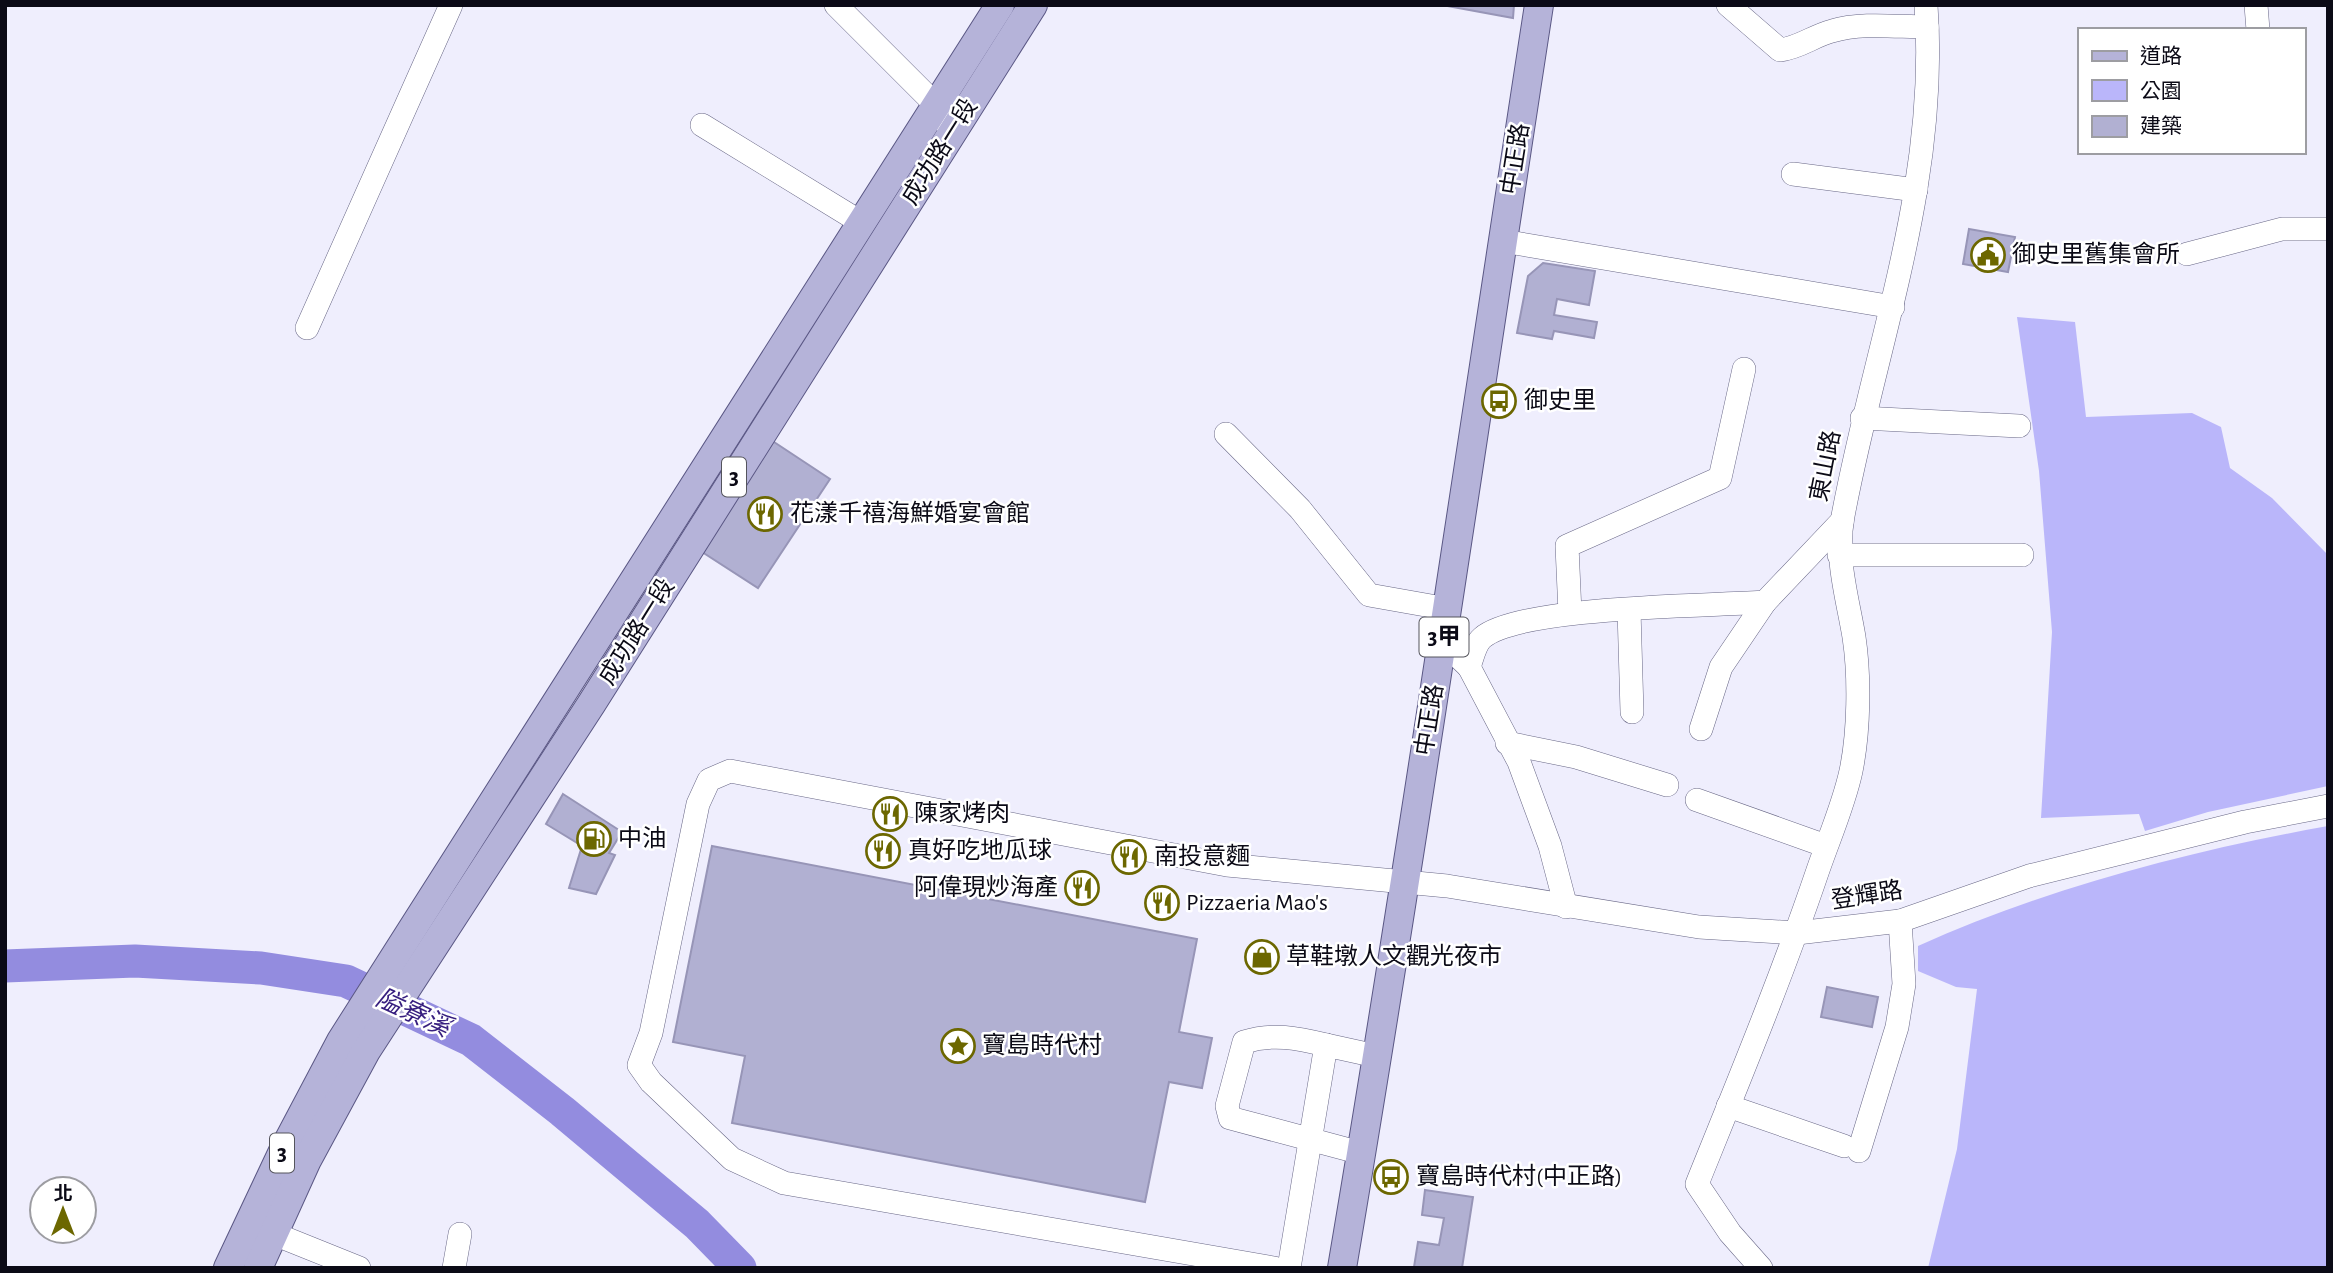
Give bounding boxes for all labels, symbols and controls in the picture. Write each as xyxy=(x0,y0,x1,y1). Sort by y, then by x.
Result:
legend xyxy=(2078,28,2305,154)
text: 道路 xyxy=(2140,45,2182,67)
text: 公園 xyxy=(2140,81,2182,102)
street label: 成功路一段 xyxy=(896,94,982,209)
text: 建築 xyxy=(2140,115,2182,137)
street label: 中正路 xyxy=(1497,121,1533,196)
public building icon: 御史里舊集會所 xyxy=(1969,236,2007,274)
place label: 御史里舊集會所 xyxy=(2012,241,2180,267)
bus stop icon: 御史里 xyxy=(1480,382,1518,420)
place label: 御史里 xyxy=(1524,387,1596,413)
street label: 東山路 xyxy=(1805,428,1845,504)
road number: 3 xyxy=(722,457,746,496)
restaurant icon: 花漾千禧海鮮婚宴會館 xyxy=(746,495,784,533)
place label: 花漾千禧海鮮婚宴會館 xyxy=(790,500,1030,526)
street label: 成功路一段 xyxy=(593,574,679,689)
road number: 3甲 xyxy=(1420,618,1468,656)
street label: 中正路 xyxy=(1411,682,1447,757)
restaurant icon: 陳家烤肉 xyxy=(871,795,909,833)
place label: 陳家烤肉 xyxy=(914,800,1010,826)
fuel station icon: 中油 xyxy=(575,820,613,858)
place label: 中油 xyxy=(618,825,666,851)
restaurant icon: 真好吃地瓜球 xyxy=(864,832,902,870)
place label: 真好吃地瓜球 xyxy=(908,837,1052,863)
restaurant icon: 南投意麵 xyxy=(1110,838,1148,876)
place label: 南投意麵 xyxy=(1154,843,1250,869)
restaurant icon: 阿偉現炒海產 xyxy=(1063,869,1101,907)
place label: 阿偉現炒海產 xyxy=(914,874,1058,900)
street label: 登輝路 xyxy=(1829,877,1904,913)
restaurant icon: Pizzaeria Mao's xyxy=(1143,884,1181,922)
place label: Pizzaeria Mao's xyxy=(1186,891,1328,915)
shop icon: 草鞋墩人文觀光夜市 xyxy=(1243,938,1281,976)
place label: 草鞋墩人文觀光夜市 xyxy=(1286,943,1502,969)
water label: 隘寮溪 xyxy=(372,984,458,1043)
place icon: 寶島時代村 xyxy=(939,1027,977,1065)
place label: 寶島時代村 xyxy=(982,1032,1102,1058)
road number: 3 xyxy=(270,1134,294,1172)
bus stop icon: 寶島時代村(中正路) xyxy=(1372,1158,1410,1196)
place label: 寶島時代村(中正路) xyxy=(1416,1163,1622,1189)
north arrow xyxy=(28,1175,98,1245)
text: 北 xyxy=(53,1184,73,1204)

